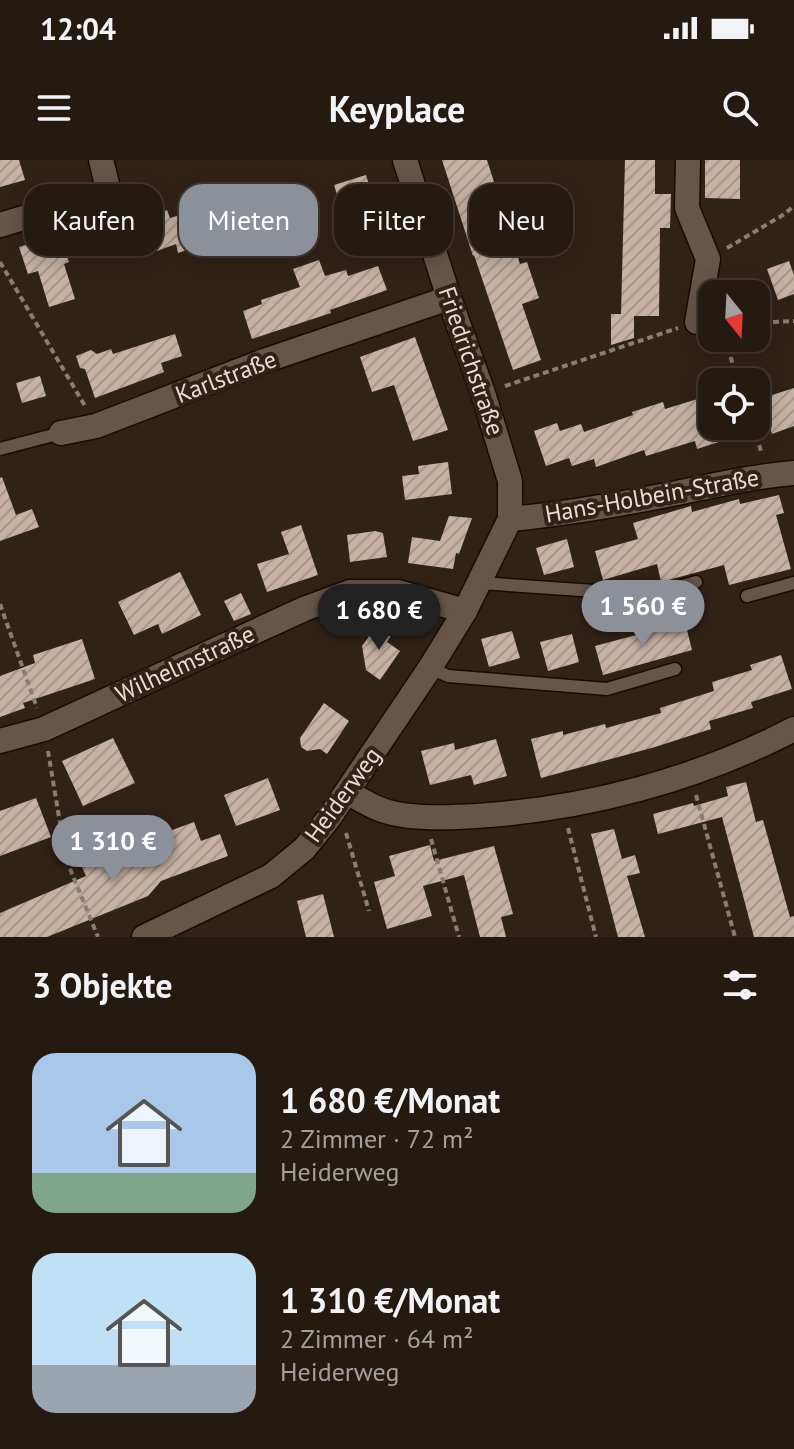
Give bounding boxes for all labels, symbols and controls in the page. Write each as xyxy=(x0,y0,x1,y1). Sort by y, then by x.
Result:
text: 12:04 xyxy=(40,9,116,48)
text: Keyplace xyxy=(329,85,465,132)
icon: menu xyxy=(32,86,76,130)
icon: search xyxy=(718,86,762,130)
chip: Kaufen xyxy=(24,184,163,256)
chip: Mieten xyxy=(179,184,318,256)
chip: Filter xyxy=(334,184,453,256)
chip: Neu xyxy=(469,184,573,256)
north arrow xyxy=(698,280,770,352)
map controls xyxy=(698,280,770,440)
street label: Friedrichstraße xyxy=(432,282,511,439)
street label: Karlstraße xyxy=(171,343,281,410)
button: locate xyxy=(698,368,770,440)
street label: Hans-Holbein-Straße xyxy=(543,461,761,530)
pin: 1 560 € xyxy=(569,580,717,648)
pin: 1 680 € xyxy=(305,584,453,652)
text: 1 560 € xyxy=(600,589,686,622)
text: 1 680 € xyxy=(336,593,422,626)
street label: Wilhelmstraße xyxy=(110,618,259,709)
street label: Heiderweg xyxy=(298,741,388,848)
pin: 1 310 € xyxy=(39,815,187,883)
text: 1 310 € xyxy=(70,824,156,857)
text: 3 Objekte xyxy=(32,963,173,1007)
icon: filters xyxy=(718,963,762,1007)
text: 1 680 €/Monat xyxy=(280,1078,500,1122)
icon: home xyxy=(96,1085,192,1181)
text: 2 Zimmer · 72 m² xyxy=(280,1122,473,1155)
text: Heiderweg xyxy=(280,1155,399,1188)
text: 1 310 €/Monat xyxy=(280,1278,500,1322)
icon: home xyxy=(96,1285,192,1381)
text: 2 Zimmer · 64 m² xyxy=(280,1322,473,1355)
text: Heiderweg xyxy=(280,1355,399,1388)

